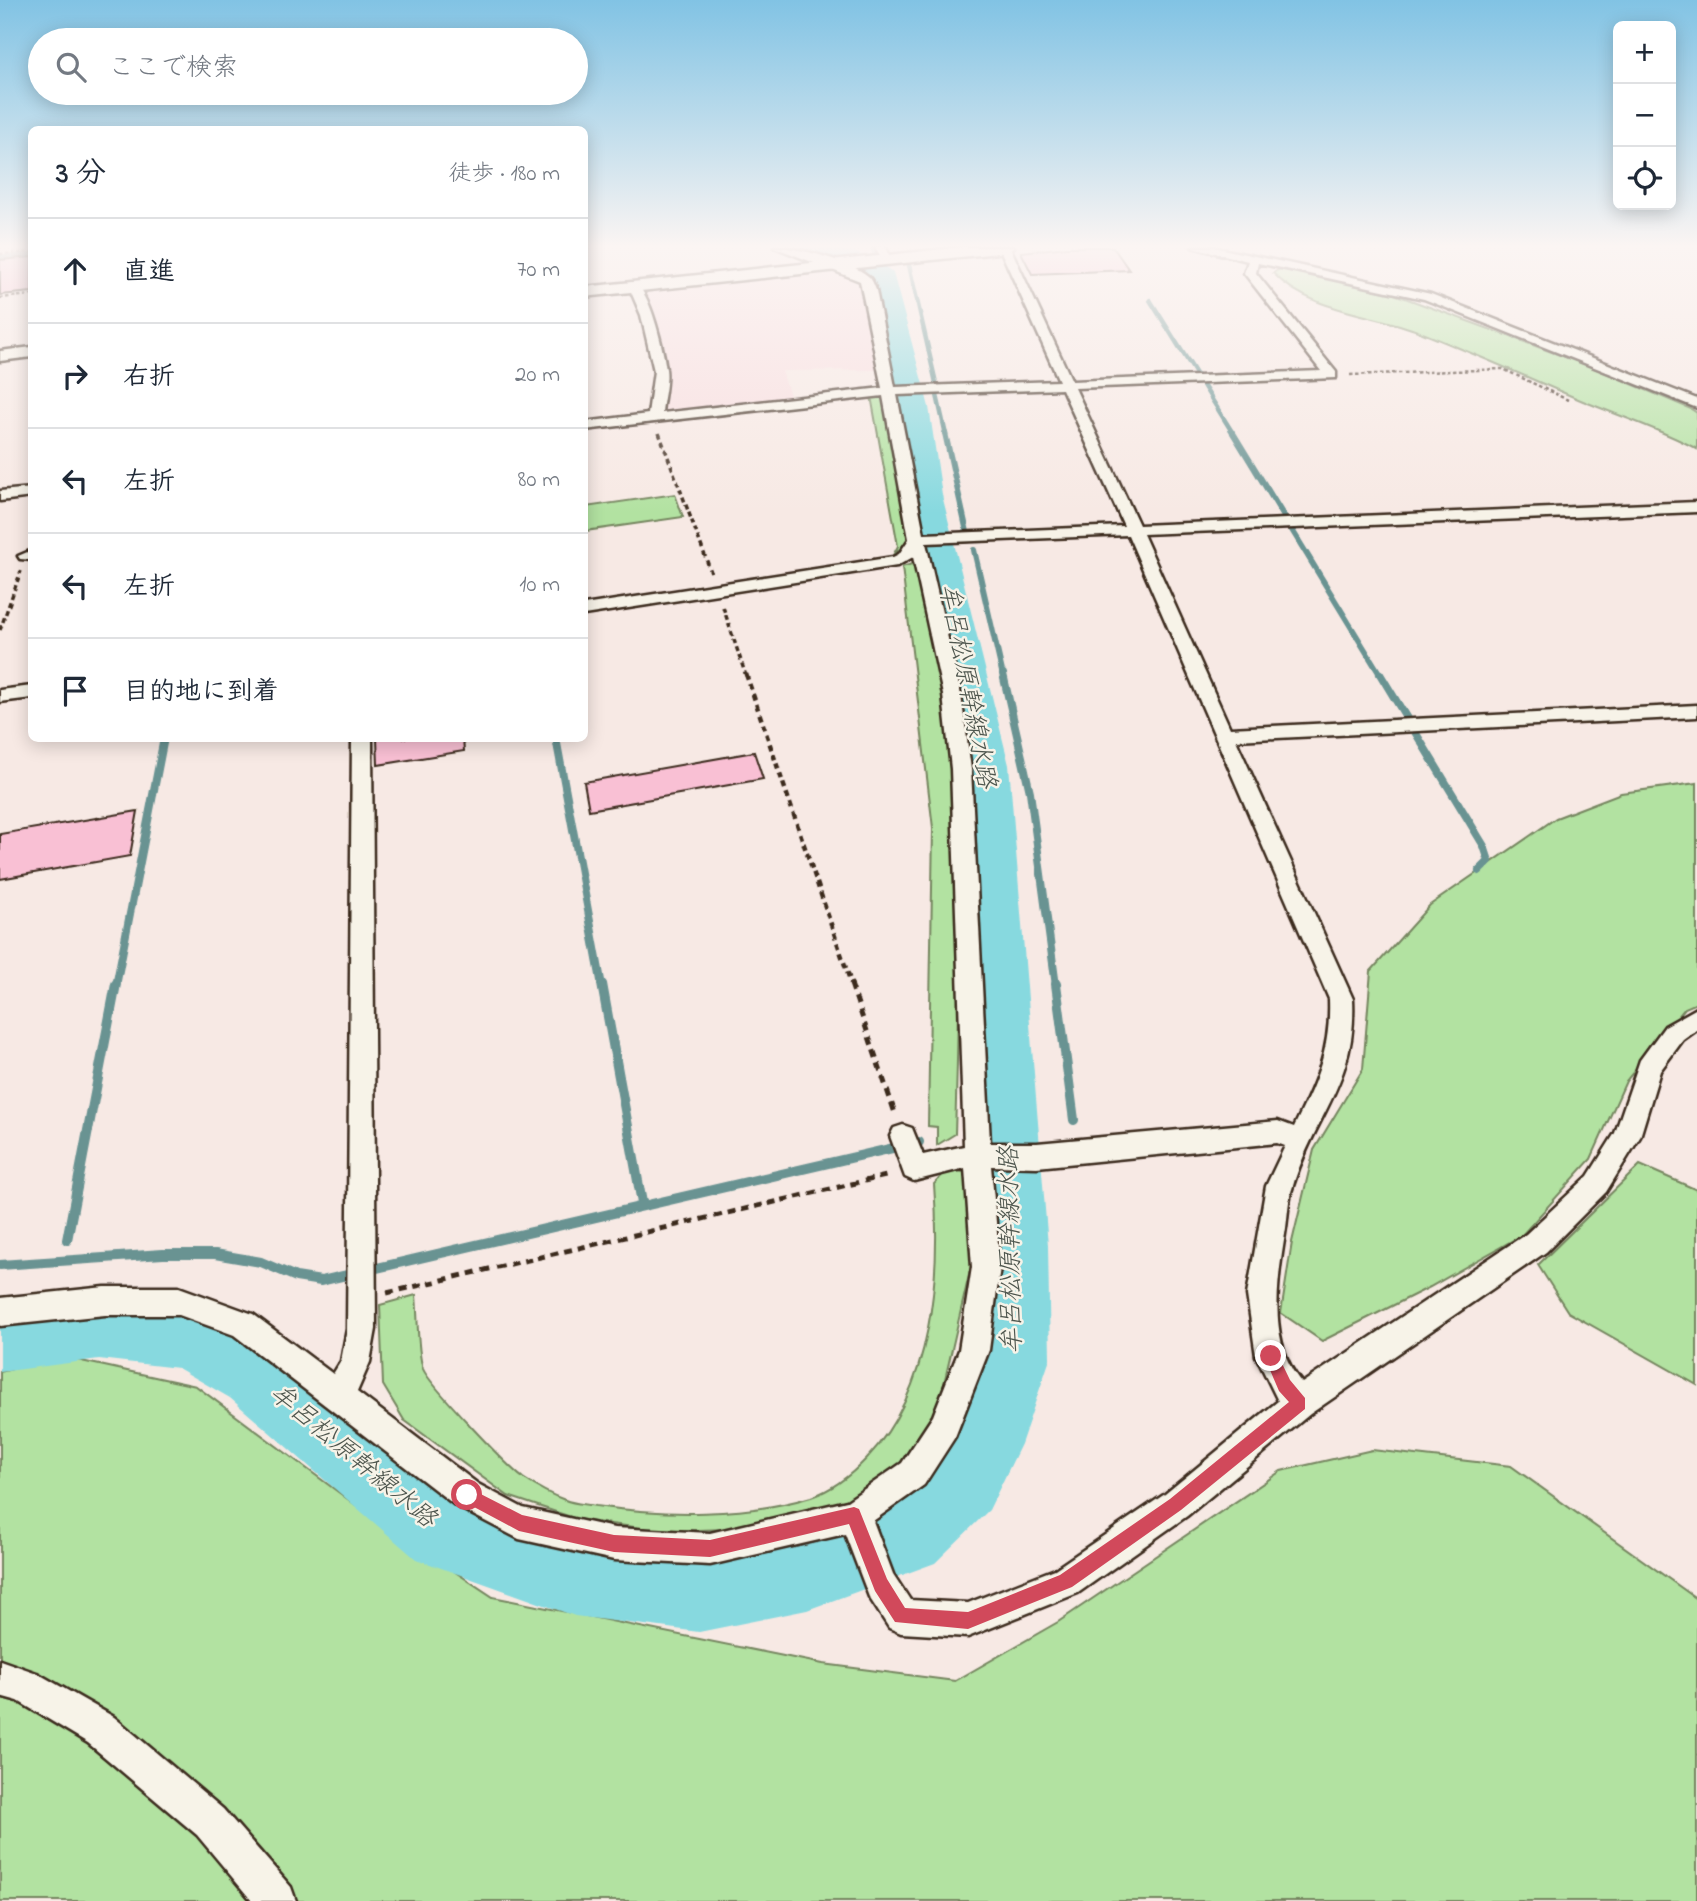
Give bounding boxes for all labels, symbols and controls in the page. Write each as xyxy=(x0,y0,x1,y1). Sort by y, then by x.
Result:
map controls xyxy=(1613,21,1676,210)
button: + xyxy=(1613,21,1676,84)
search box xyxy=(28,28,588,105)
icon: search xyxy=(52,48,90,86)
text: ここで検索 xyxy=(108,50,238,88)
button: − xyxy=(1613,84,1676,147)
button: locate xyxy=(1613,147,1676,210)
text: 3 分 xyxy=(56,153,106,197)
text: 徒歩 · 180 m xyxy=(448,158,560,191)
icon: ahead xyxy=(56,252,94,290)
text: 直進 xyxy=(123,254,175,292)
text: 70 m xyxy=(517,254,560,287)
icon: right xyxy=(56,357,94,395)
text: 右折 xyxy=(123,359,175,397)
text: 20 m xyxy=(515,359,560,392)
icon: left xyxy=(56,462,94,500)
text: 左折 xyxy=(123,464,175,502)
text: 80 m xyxy=(518,464,560,497)
icon: left xyxy=(56,567,94,605)
text: 左折 xyxy=(123,569,175,607)
text: 10 m xyxy=(519,569,560,602)
water label: 牟呂松原幹線水路 xyxy=(928,580,1005,794)
icon: arrive xyxy=(56,672,94,710)
text: 目的地に到着 xyxy=(123,674,279,712)
water label: 牟呂松原幹線水路 xyxy=(991,1144,1033,1354)
route end xyxy=(1255,1340,1286,1371)
water label: 牟呂松原幹線水路 xyxy=(260,1376,445,1540)
route start xyxy=(451,1479,482,1510)

